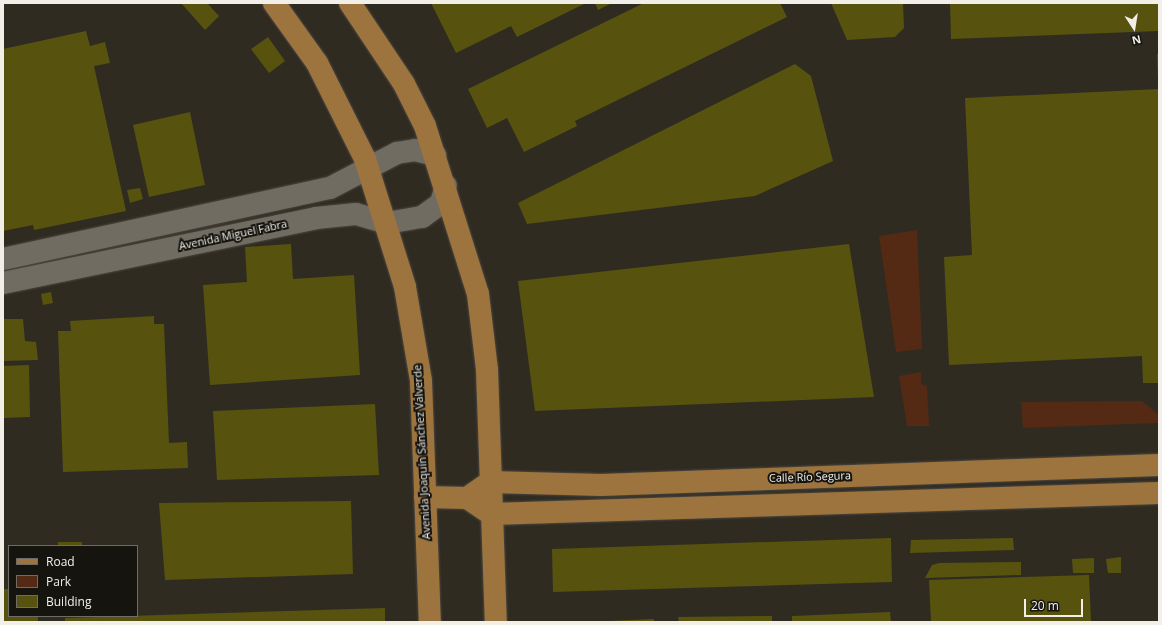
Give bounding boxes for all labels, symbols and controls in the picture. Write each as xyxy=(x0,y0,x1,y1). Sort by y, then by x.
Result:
north arrow xyxy=(1114,8,1154,48)
text: N xyxy=(1131,32,1143,48)
street label: Avenida Miguel Fabra xyxy=(178,217,288,253)
street label: Avenida Joaquín Sánchez Valverde xyxy=(411,364,433,540)
street label: Calle Río Segura xyxy=(769,469,851,485)
legend xyxy=(8,545,138,617)
text: Road xyxy=(46,553,75,570)
text: Park xyxy=(46,573,71,590)
scale bar xyxy=(1026,591,1085,617)
text: Building xyxy=(46,593,91,610)
text: 20 m xyxy=(1031,597,1059,614)

